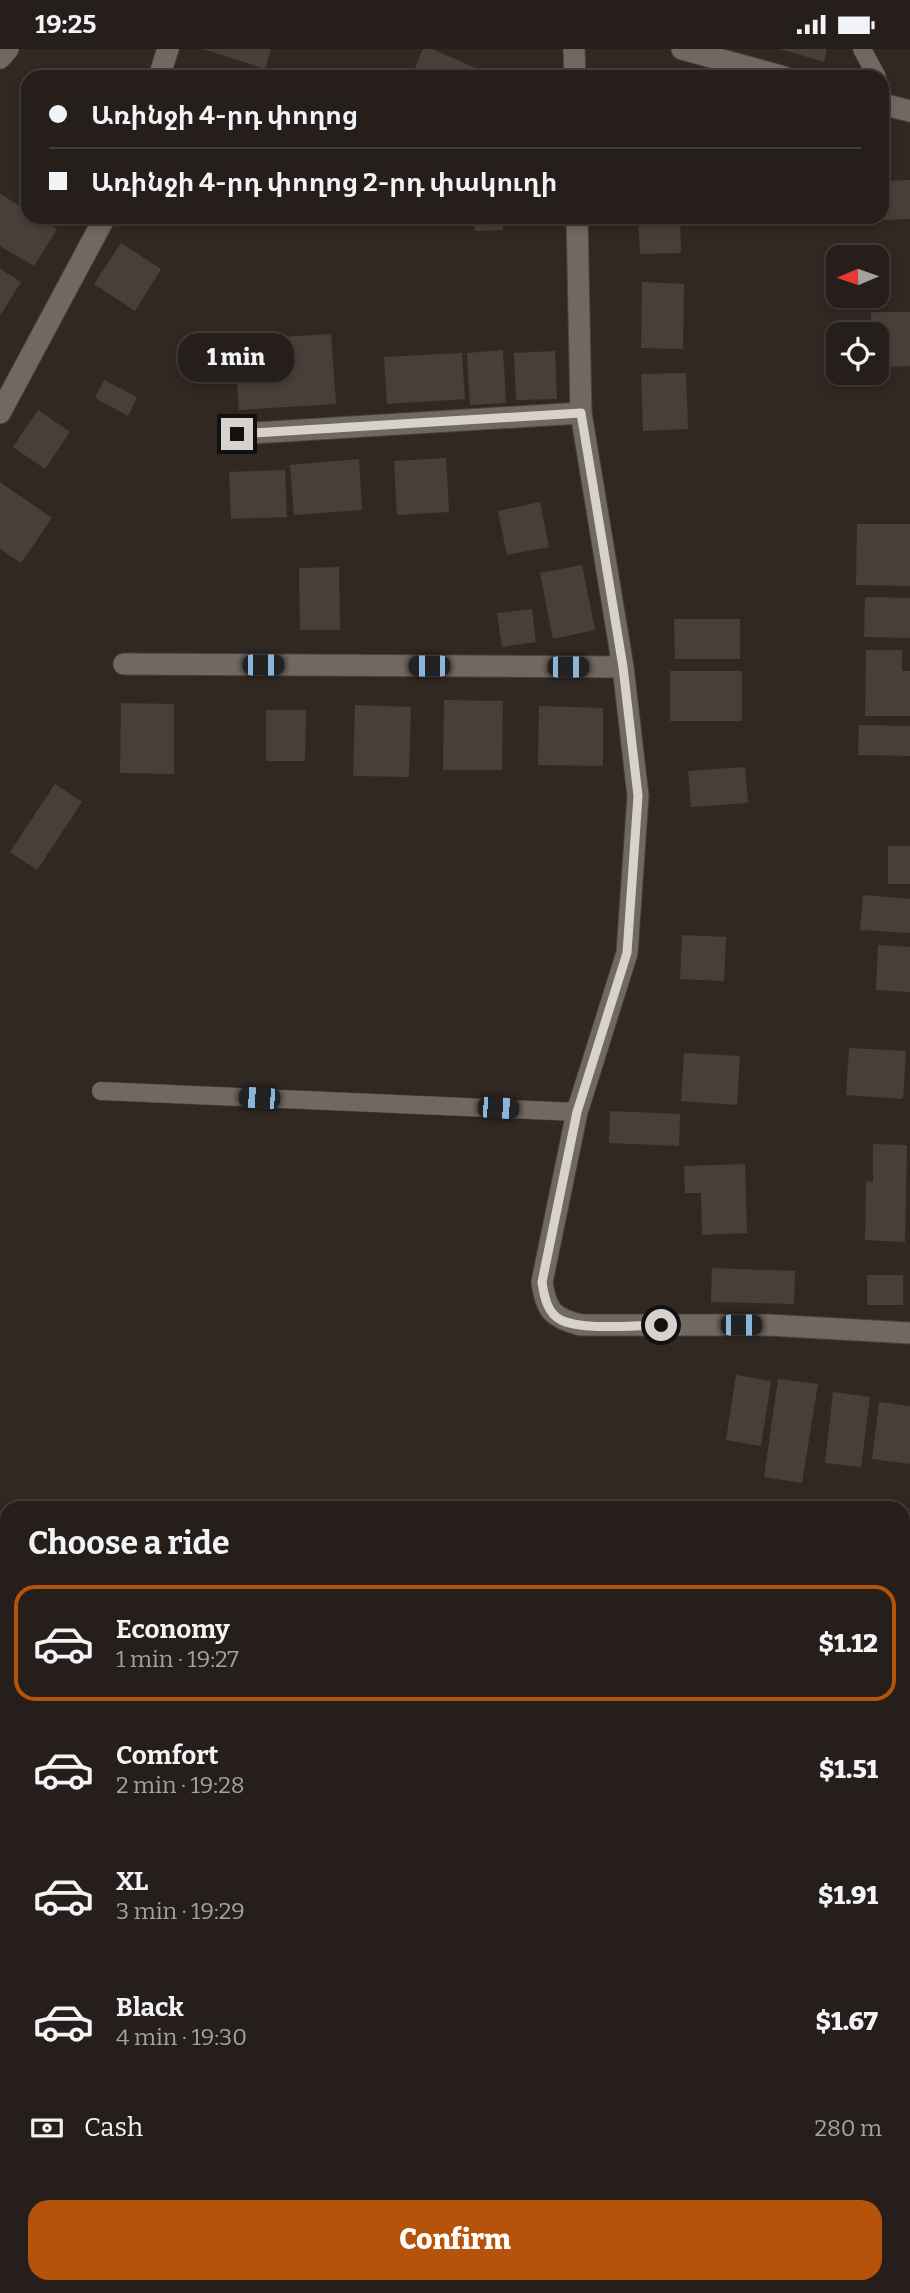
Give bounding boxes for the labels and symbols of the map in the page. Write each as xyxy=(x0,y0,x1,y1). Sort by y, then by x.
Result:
north arrow xyxy=(826,245,889,308)
callout: 1 min xyxy=(179,333,295,381)
route end xyxy=(221,418,253,450)
car xyxy=(243,655,285,676)
car xyxy=(409,656,451,677)
car xyxy=(548,657,590,678)
car xyxy=(238,1086,281,1110)
car xyxy=(477,1096,520,1120)
route start xyxy=(645,1309,677,1341)
car xyxy=(721,1315,763,1336)

